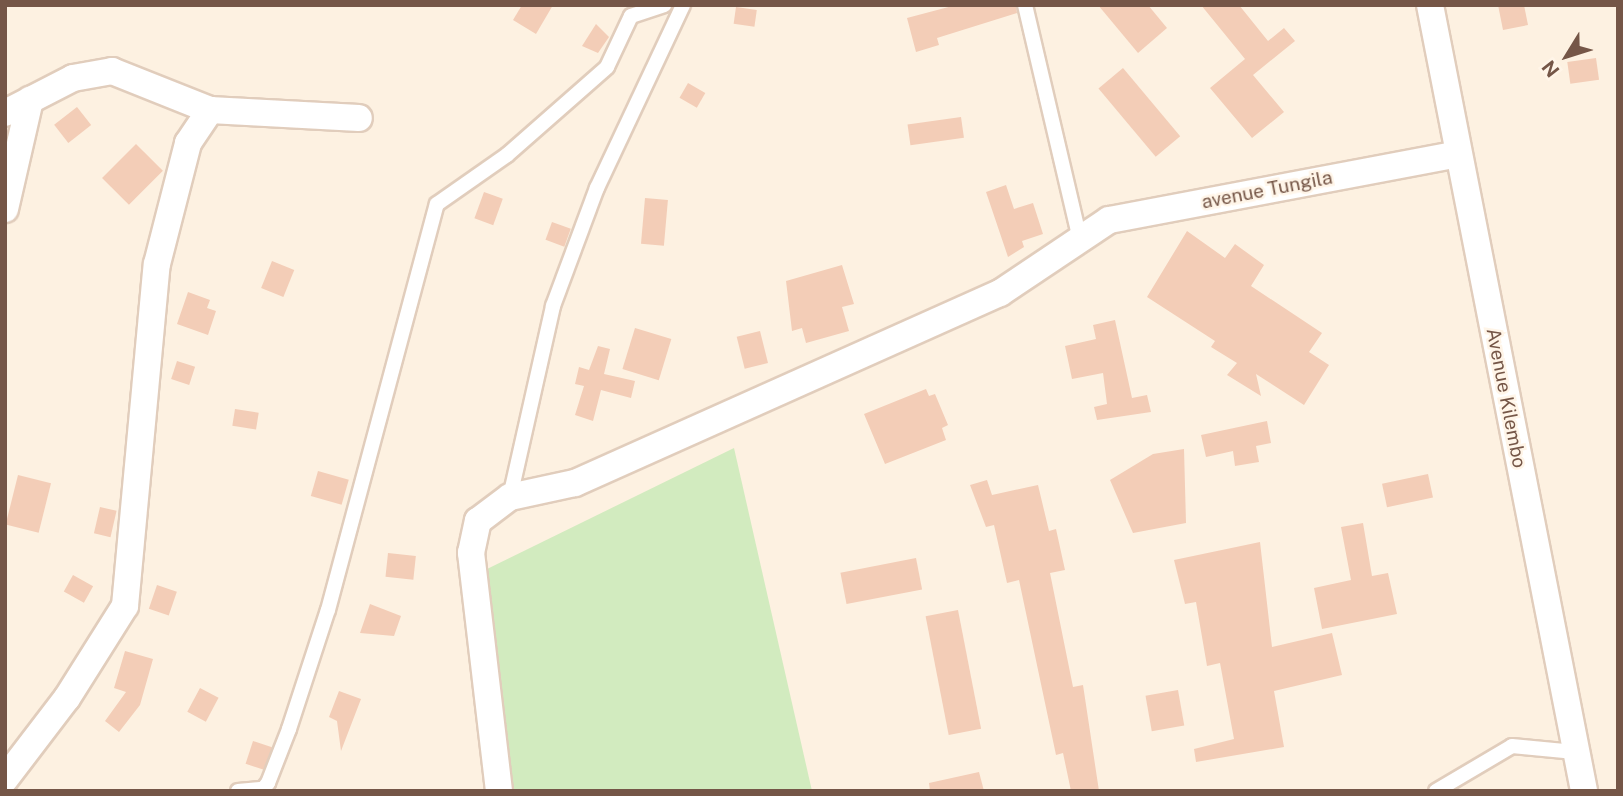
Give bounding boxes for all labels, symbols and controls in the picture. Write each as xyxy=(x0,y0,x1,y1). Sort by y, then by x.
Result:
north arrow xyxy=(1532,21,1602,91)
text: N xyxy=(1537,56,1564,82)
street label: avenue Tungila xyxy=(1200,166,1334,214)
street label: Avenue Kilembo xyxy=(1481,326,1531,470)

